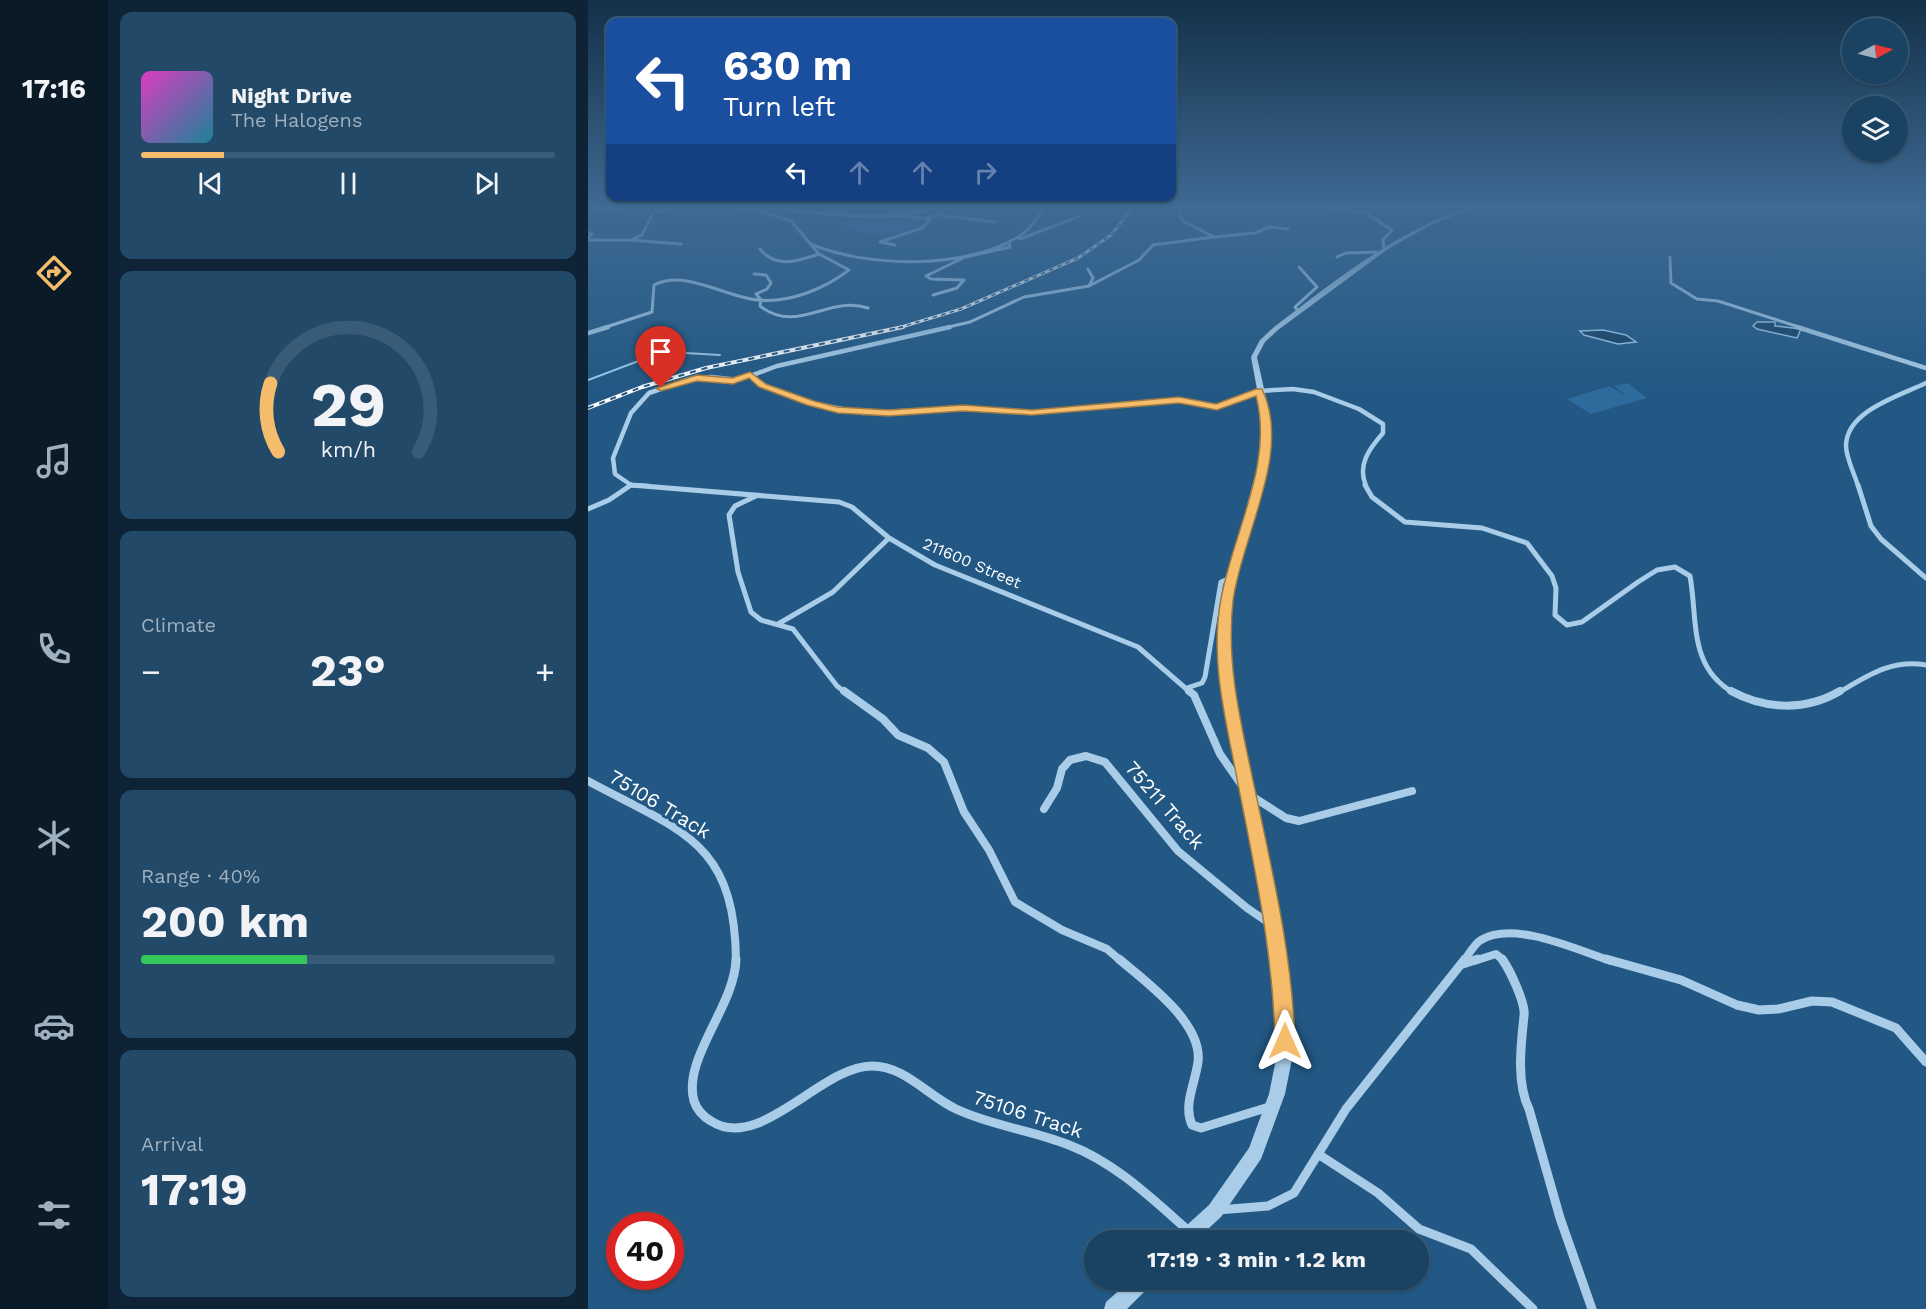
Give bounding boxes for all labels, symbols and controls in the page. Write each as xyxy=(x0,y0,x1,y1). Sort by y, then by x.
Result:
north arrow xyxy=(1842,18,1908,84)
map controls xyxy=(1842,18,1908,162)
text: 630 m xyxy=(723,41,852,90)
icon: left xyxy=(624,42,702,120)
text: 17:16 xyxy=(22,73,86,105)
text: Night Drive xyxy=(231,83,352,108)
text: Turn left xyxy=(723,91,835,123)
button: layers xyxy=(1842,96,1908,162)
text: The Halogens xyxy=(231,108,363,132)
icon: left xyxy=(780,156,813,189)
icon: ahead xyxy=(843,156,876,189)
icon: ahead xyxy=(906,156,939,189)
icon: right xyxy=(969,156,1002,189)
icon: previous xyxy=(194,167,227,200)
icon: pause xyxy=(332,167,365,200)
icon: next xyxy=(470,167,503,200)
icon: directions xyxy=(33,252,75,294)
pin xyxy=(635,326,686,388)
icon: arrive xyxy=(644,335,677,368)
text: 29 xyxy=(310,368,386,441)
text: km/h xyxy=(320,438,376,463)
icon: music xyxy=(33,440,75,482)
street label: 211600 Street xyxy=(920,534,1024,592)
text: Climate xyxy=(141,613,216,637)
icon: phone xyxy=(33,628,75,670)
text: 23° xyxy=(310,644,386,697)
text: − xyxy=(141,652,161,691)
text: + xyxy=(535,652,555,691)
street label: 75211 Track xyxy=(1120,756,1210,854)
street label: 75106 Track xyxy=(605,764,715,844)
icon: climate xyxy=(33,817,75,859)
text: Range · 40% xyxy=(141,864,260,888)
text: 200 km xyxy=(141,895,309,948)
icon: car xyxy=(33,1005,75,1047)
position arrow xyxy=(1253,1009,1317,1073)
street label: 75106 Track xyxy=(970,1085,1086,1143)
text: Arrival xyxy=(141,1132,203,1156)
text: 17:19 xyxy=(141,1163,248,1216)
icon: filters xyxy=(33,1194,75,1236)
speed limit sign: 40 xyxy=(606,1212,684,1290)
text: 17:19 · 3 min · 1.2 km xyxy=(1147,1247,1366,1272)

